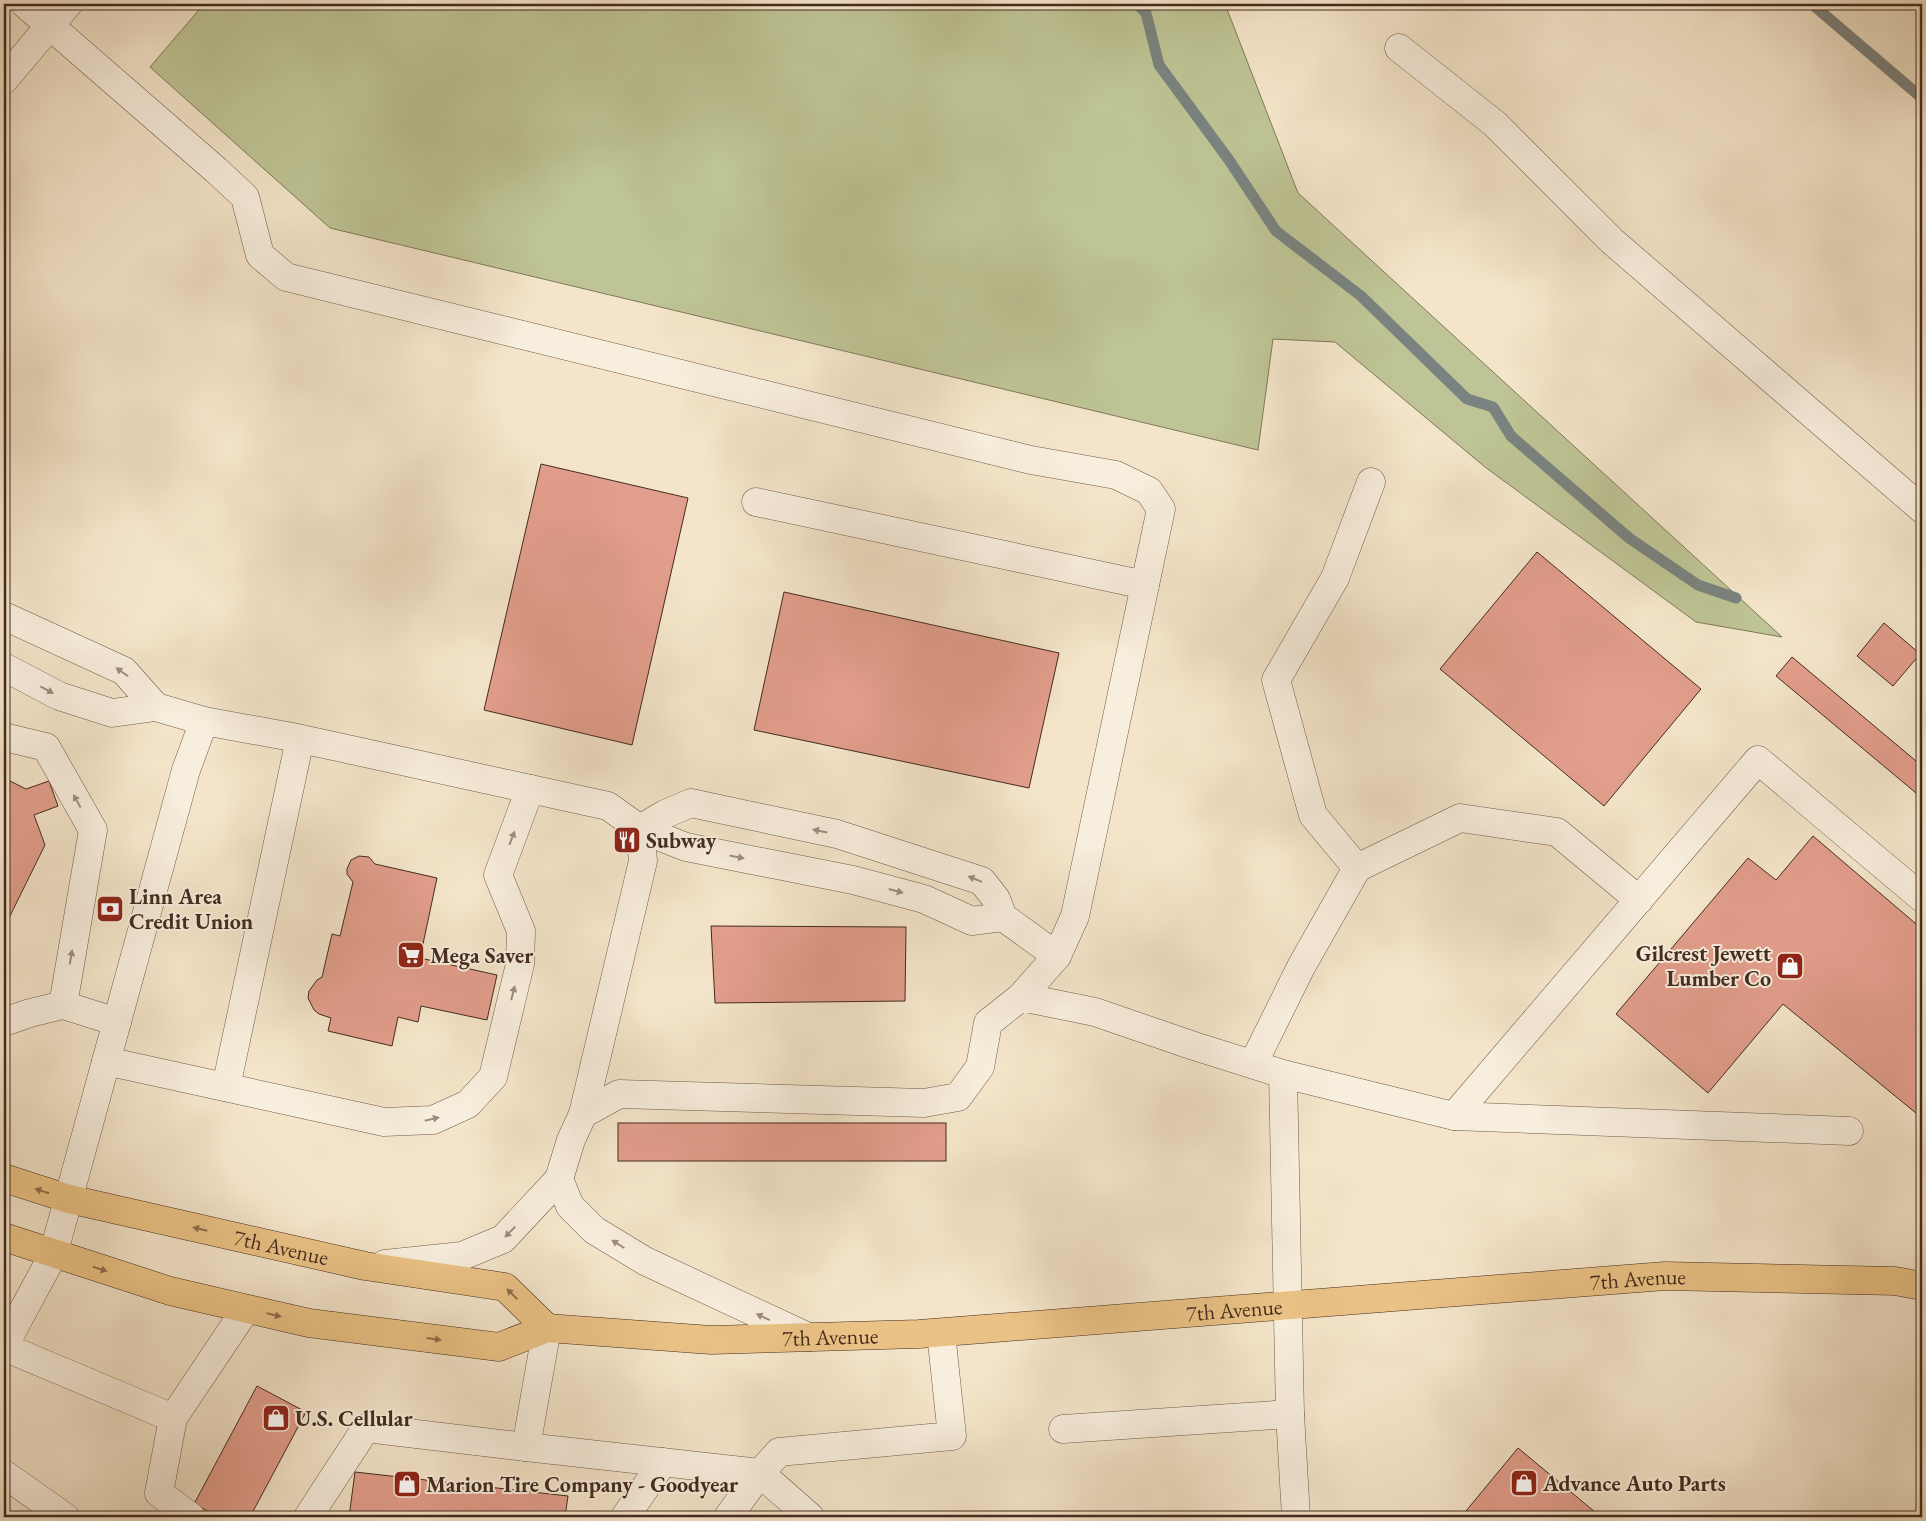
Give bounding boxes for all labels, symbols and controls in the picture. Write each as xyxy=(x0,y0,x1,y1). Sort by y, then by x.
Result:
one-way arrow xyxy=(115,667,129,677)
one-way arrow xyxy=(40,686,54,694)
one-way arrow xyxy=(72,794,81,807)
restaurant icon: Subway xyxy=(612,825,642,855)
place label: Subway xyxy=(646,826,717,855)
one-way arrow xyxy=(813,827,828,835)
one-way arrow xyxy=(508,830,516,845)
one-way arrow xyxy=(730,853,745,861)
one-way arrow xyxy=(968,875,982,883)
place label: Linn Area Credit Union xyxy=(129,882,254,936)
one-way arrow xyxy=(889,887,904,895)
bank icon: Linn Area Credit Union xyxy=(95,894,125,924)
place label: Gilcrest Jewett Lumber Co xyxy=(1636,939,1772,993)
supermarket icon: Mega Saver xyxy=(396,940,426,970)
place label: Mega Saver xyxy=(430,941,534,970)
one-way arrow xyxy=(68,949,76,965)
shop icon: Gilcrest Jewett Lumber Co xyxy=(1775,951,1805,981)
one-way arrow xyxy=(509,985,517,1000)
one-way arrow xyxy=(424,1114,440,1122)
one-way arrow xyxy=(35,1186,50,1194)
street label: 7th Avenue xyxy=(231,1223,332,1272)
one-way arrow xyxy=(193,1225,208,1233)
one-way arrow xyxy=(504,1225,516,1237)
one-way arrow xyxy=(611,1240,625,1249)
street label: 7th Avenue xyxy=(1589,1262,1687,1297)
one-way arrow xyxy=(92,1266,107,1274)
one-way arrow xyxy=(506,1288,518,1300)
street label: 7th Avenue xyxy=(1185,1292,1284,1328)
one-way arrow xyxy=(266,1311,281,1319)
one-way arrow xyxy=(756,1312,771,1321)
street label: 7th Avenue xyxy=(782,1321,879,1353)
one-way arrow xyxy=(426,1335,442,1343)
shop icon: U.S. Cellular xyxy=(261,1403,291,1433)
place label: U.S. Cellular xyxy=(295,1404,413,1433)
shop icon: Advance Auto Parts xyxy=(1509,1468,1539,1498)
shop icon: Marion Tire Company - Goodyear xyxy=(392,1469,422,1499)
place label: Advance Auto Parts xyxy=(1542,1469,1726,1498)
place label: Marion Tire Company - Goodyear xyxy=(426,1470,739,1499)

